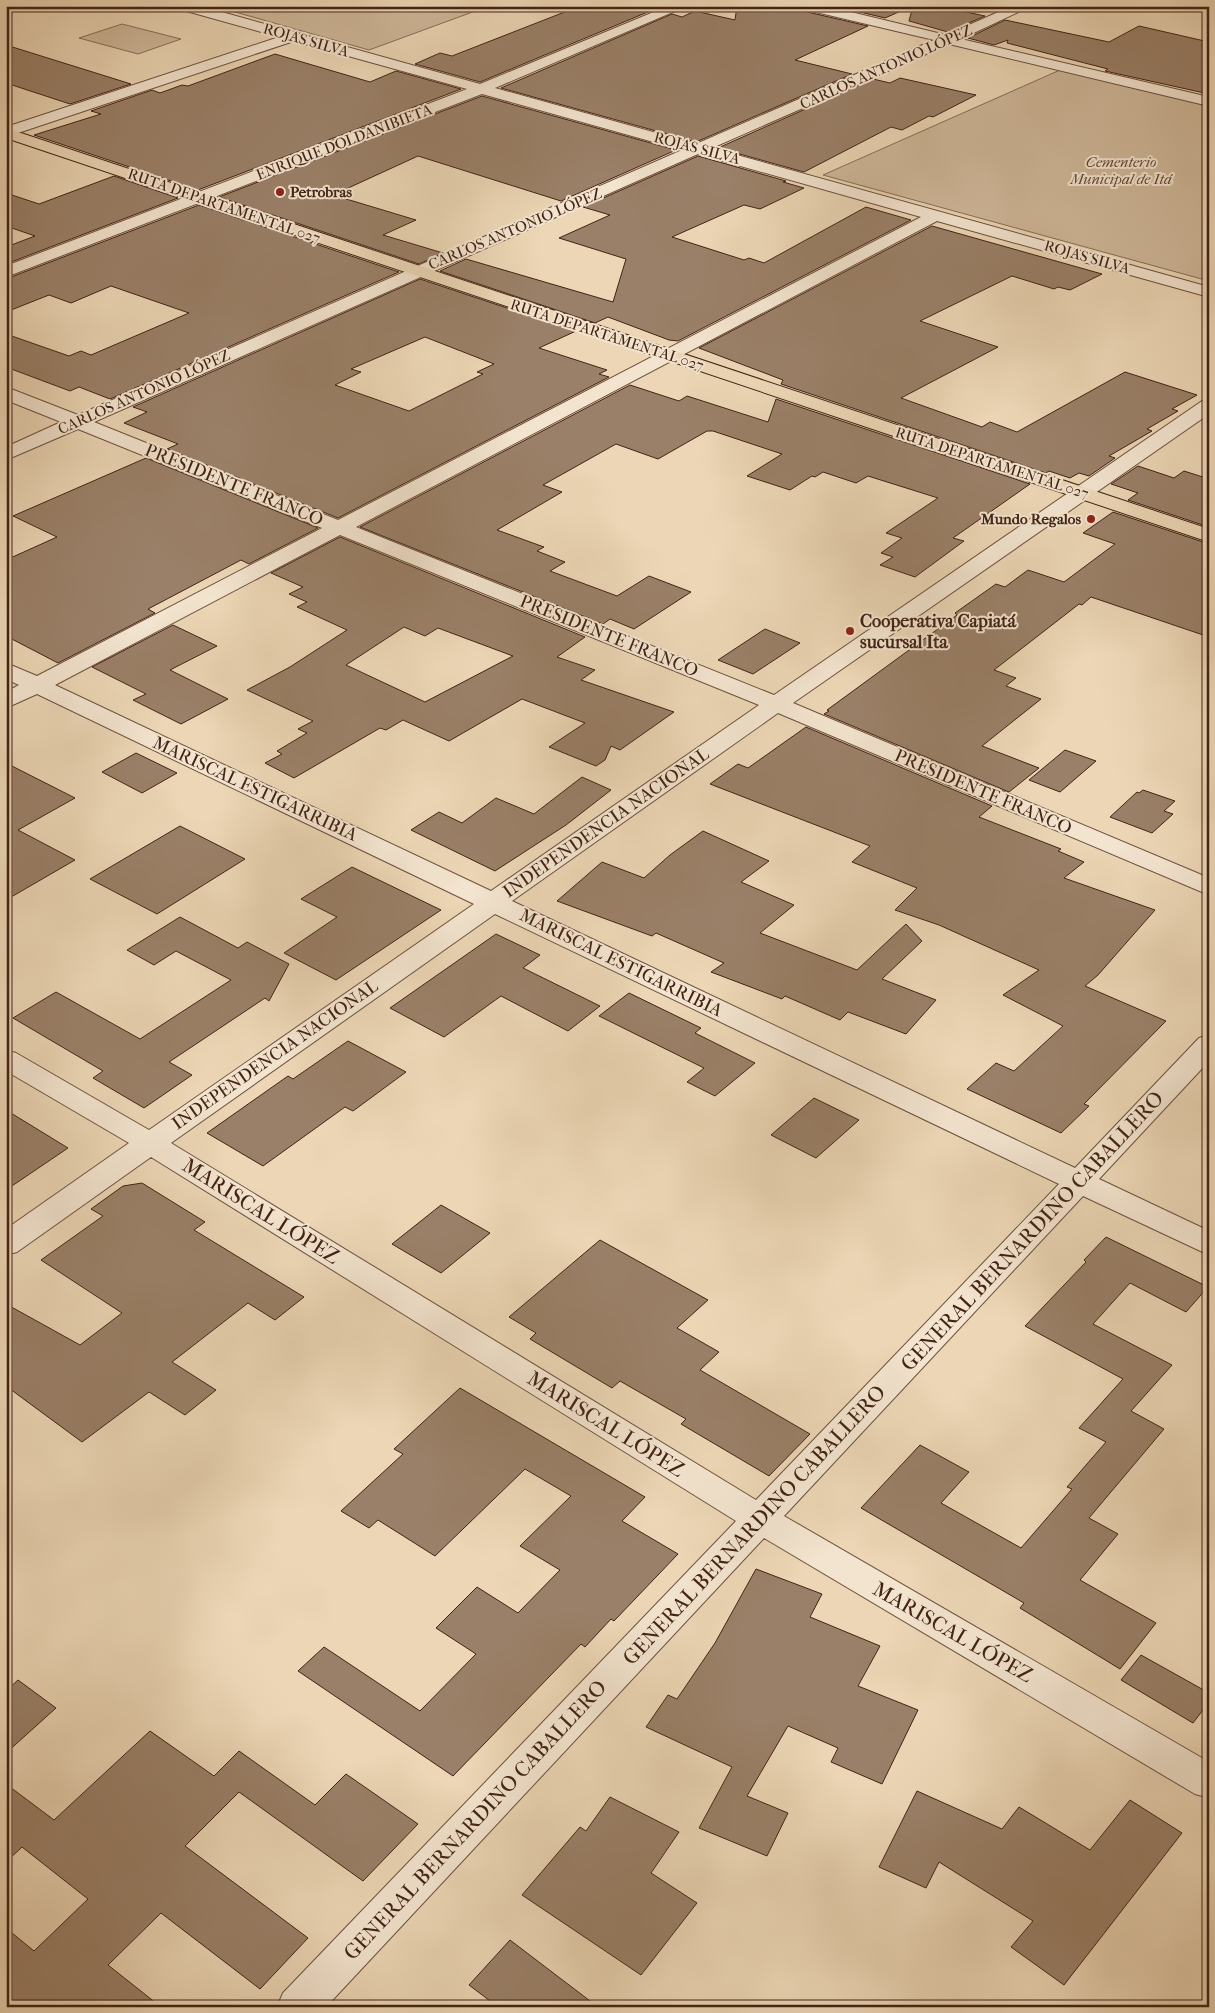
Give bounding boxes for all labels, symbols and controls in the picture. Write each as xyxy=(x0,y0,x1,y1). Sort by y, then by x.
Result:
street label: ROJAS SILVA xyxy=(261,19,351,61)
street label: CARLOS ANTONIO LÓPEZ xyxy=(797,21,975,113)
street label: ENRIQUE DOLDANIBIETA xyxy=(254,100,435,184)
street label: ROJAS SILVA xyxy=(652,128,742,168)
park label: Cementerio Municipal de Itá xyxy=(1069,153,1174,188)
street label: RUTA DEPARTAMENTAL 027 xyxy=(125,165,323,247)
place label: Petrobras xyxy=(290,183,352,201)
street label: CARLOS ANTONIO LÓPEZ xyxy=(426,184,604,274)
marker: Petrobras xyxy=(274,186,286,198)
street label: ROJAS SILVA xyxy=(1042,236,1132,278)
street label: RUTA DEPARTAMENTAL 027 xyxy=(508,295,706,375)
street label: CARLOS ANTONIO LÓPEZ xyxy=(55,346,233,438)
street label: RUTA DEPARTAMENTAL 027 xyxy=(893,423,1091,503)
street label: PRESIDENTE FRANCO xyxy=(142,440,326,530)
place label: Mundo Regalos xyxy=(980,510,1081,528)
marker: Mundo Regalos xyxy=(1085,513,1097,525)
street label: PRESIDENTE FRANCO xyxy=(517,591,701,681)
place label: Cooperativa Capiatá sucursal Ita xyxy=(860,611,1017,653)
marker: Cooperativa Capiatá sucursal Ita xyxy=(844,625,856,637)
street label: MARISCAL ESTIGARRIBIA xyxy=(149,732,361,846)
street label: INDEPENDENCIA NACIONAL xyxy=(499,744,713,902)
street label: PRESIDENTE FRANCO xyxy=(891,745,1075,839)
street label: MARISCAL ESTIGARRIBIA xyxy=(516,905,726,1021)
street label: INDEPENDENCIA NACIONAL xyxy=(168,976,382,1134)
street label: GENERAL BERNARDINO CABALLERO xyxy=(896,1086,1168,1376)
street label: MARISCAL LÓPEZ xyxy=(178,1152,344,1269)
street label: MARISCAL LÓPEZ xyxy=(523,1365,689,1482)
street label: GENERAL BERNARDINO CABALLERO xyxy=(618,1380,890,1670)
street label: MARISCAL LÓPEZ xyxy=(869,1576,1038,1688)
street label: GENERAL BERNARDINO CABALLERO xyxy=(339,1675,611,1965)

